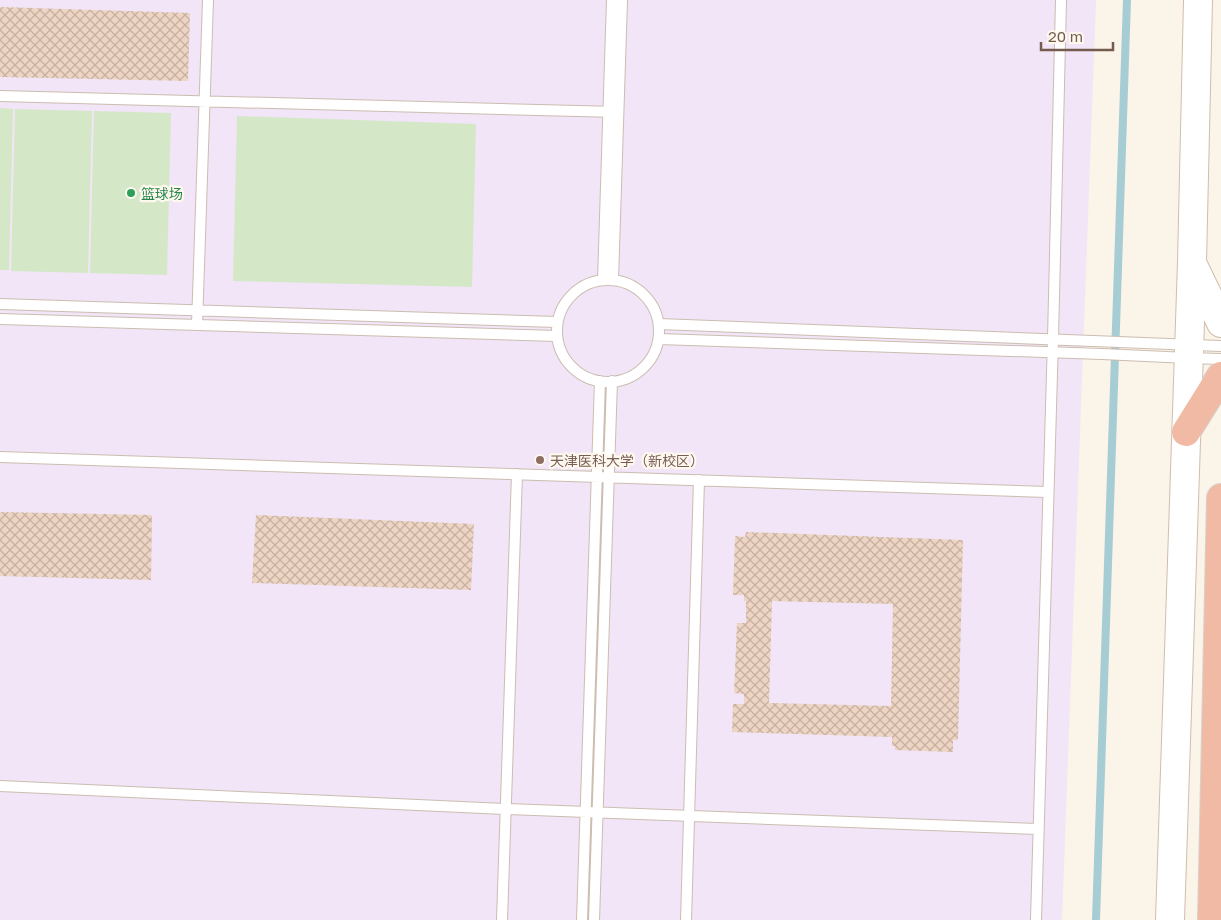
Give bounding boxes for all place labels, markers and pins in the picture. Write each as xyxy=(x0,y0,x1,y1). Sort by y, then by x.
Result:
place label: 篮球场 xyxy=(141,185,183,202)
marker: 篮球场 xyxy=(125,187,137,199)
place label: 天津医科大学（新校区） xyxy=(550,452,704,469)
marker: 天津医科大学（新校区） xyxy=(534,454,546,466)

